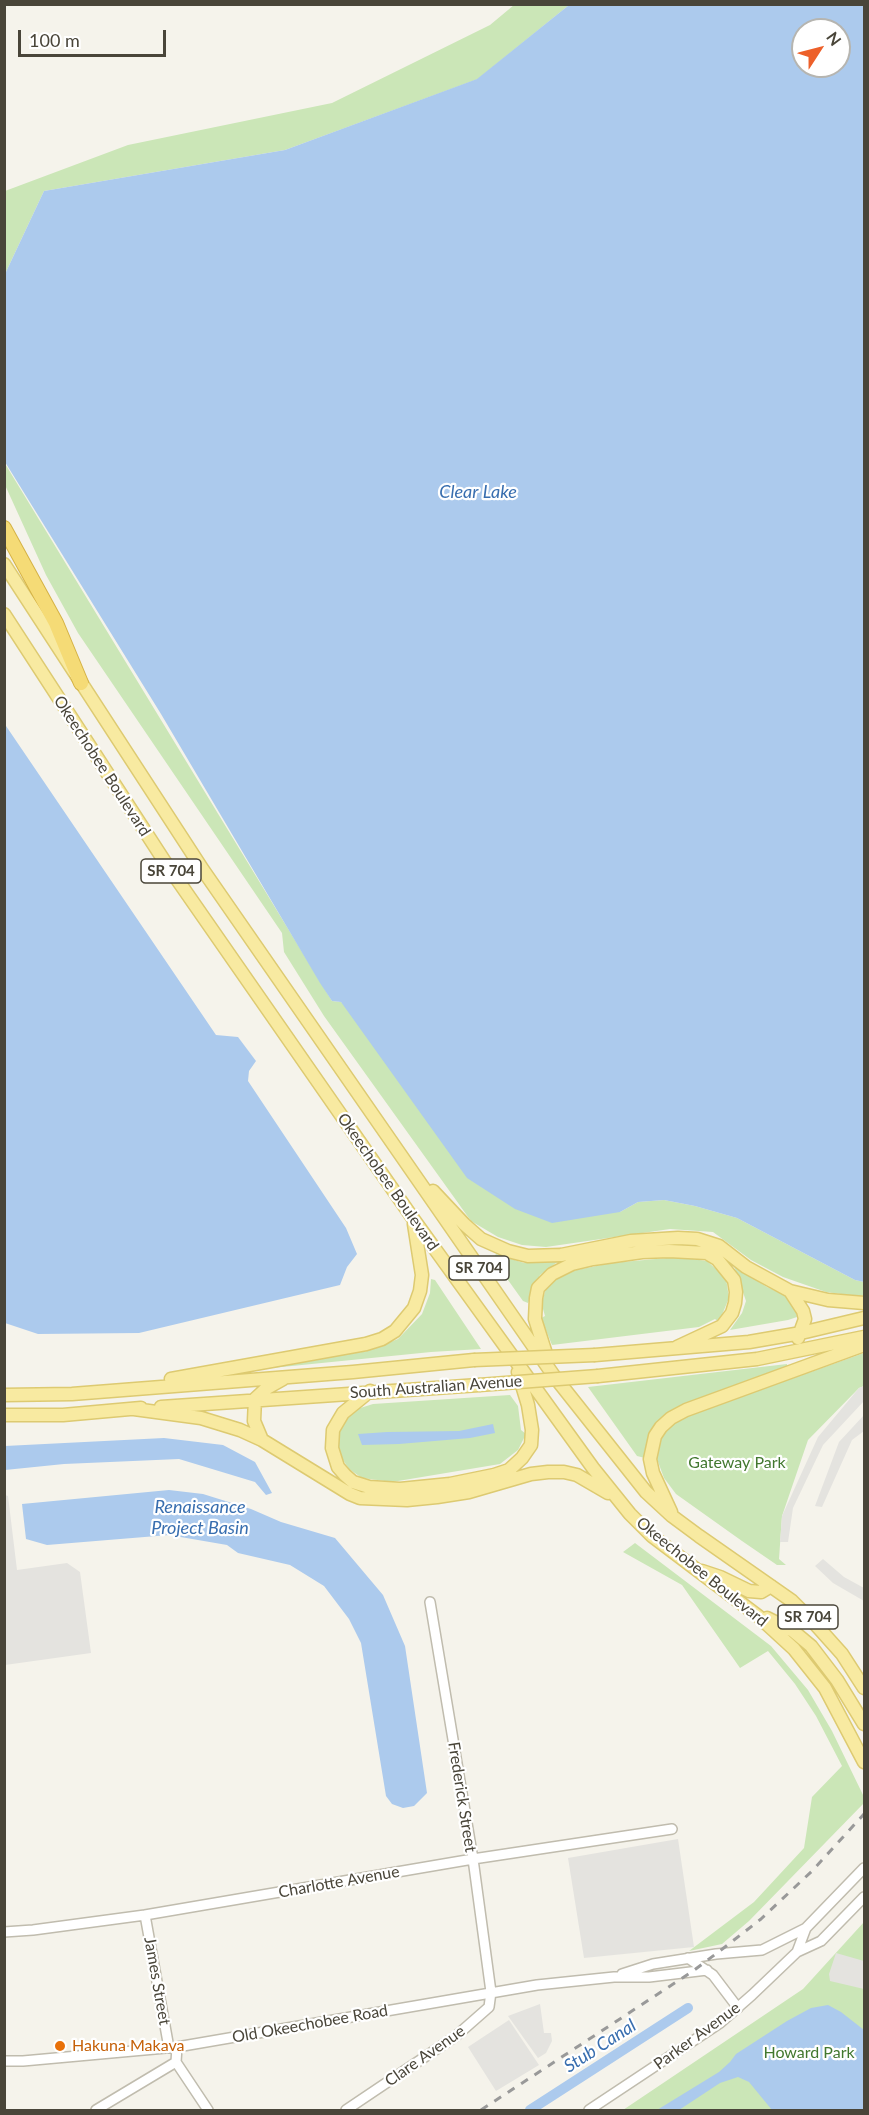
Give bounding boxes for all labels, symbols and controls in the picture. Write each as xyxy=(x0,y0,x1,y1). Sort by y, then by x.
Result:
scale bar xyxy=(21,18,170,56)
north arrow xyxy=(791,18,851,78)
text: N xyxy=(823,28,846,49)
text: 100 m xyxy=(29,29,80,51)
water label: Clear Lake xyxy=(439,481,517,503)
street label: Okeechobee Boulevard xyxy=(49,692,155,840)
road number: SR 704 xyxy=(141,859,201,883)
street label: Okeechobee Boulevard xyxy=(333,1109,443,1255)
road number: SR 704 xyxy=(449,1256,509,1280)
street label: South Australian Avenue xyxy=(349,1371,523,1403)
park label: Gateway Park xyxy=(688,1453,786,1473)
water label: Renaissance Project Basin xyxy=(151,1496,249,1538)
street label: Okeechobee Boulevard xyxy=(632,1513,772,1631)
road number: SR 704 xyxy=(778,1605,838,1629)
street label: Frederick Street xyxy=(444,1740,480,1854)
street label: Charlotte Avenue xyxy=(277,1862,401,1902)
street label: James Street xyxy=(140,1935,174,2027)
street label: Parker Avenue xyxy=(650,1998,744,2074)
street label: Old Okeechobee Road xyxy=(231,2001,389,2047)
water label: Stub Canal xyxy=(560,2015,640,2077)
street label: Clare Avenue xyxy=(381,2021,469,2091)
place label: Hakuna Makava xyxy=(72,2036,184,2056)
marker: Hakuna Makava xyxy=(53,2039,67,2053)
park label: Howard Park xyxy=(763,2043,855,2063)

